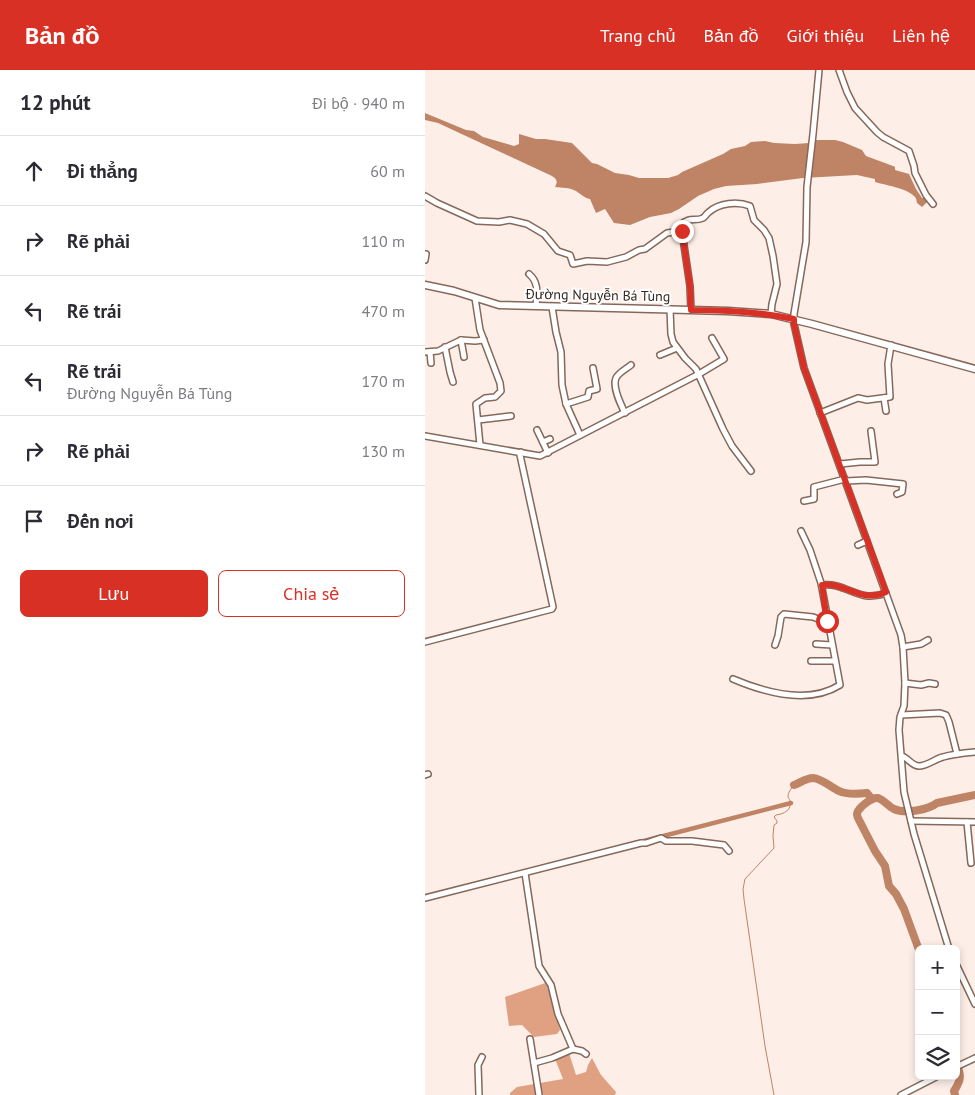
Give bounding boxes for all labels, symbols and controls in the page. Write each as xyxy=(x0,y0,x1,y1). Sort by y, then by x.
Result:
text: Bản đồ xyxy=(25,20,100,51)
text: Trang chủ xyxy=(600,24,676,47)
text: Bản đồ xyxy=(704,24,758,47)
text: Giới thiệu xyxy=(786,24,864,47)
text: Liên hệ xyxy=(892,24,950,47)
text: 12 phút xyxy=(20,89,91,116)
text: Đi bộ · 940 m xyxy=(312,93,405,113)
icon: ahead xyxy=(20,157,48,185)
text: Đi thẳng xyxy=(67,159,138,183)
text: 60 m xyxy=(370,161,405,181)
route end xyxy=(671,220,694,243)
icon: right xyxy=(20,227,48,255)
text: Rẽ phải xyxy=(67,229,130,253)
text: 110 m xyxy=(362,231,405,251)
street label: Đường Nguyễn Bá Tùng xyxy=(524,285,671,305)
icon: left xyxy=(20,297,48,325)
text: Rẽ trái xyxy=(67,299,122,323)
text: 470 m xyxy=(362,301,405,321)
text: Rẽ trái xyxy=(67,359,122,383)
icon: left xyxy=(20,367,48,395)
text: 170 m xyxy=(362,371,405,391)
text: Đường Nguyễn Bá Tùng xyxy=(67,383,232,403)
icon: right xyxy=(20,437,48,465)
text: Rẽ phải xyxy=(67,439,130,463)
text: 130 m xyxy=(362,441,405,461)
icon: arrive xyxy=(20,507,48,535)
text: Đến nơi xyxy=(67,509,134,533)
button: Lưu xyxy=(20,570,208,617)
button: Chia sẻ xyxy=(218,570,405,617)
route start xyxy=(816,610,839,633)
map controls xyxy=(915,945,960,1080)
button: + xyxy=(915,945,960,990)
button: − xyxy=(915,990,960,1035)
button: layers xyxy=(915,1035,960,1080)

